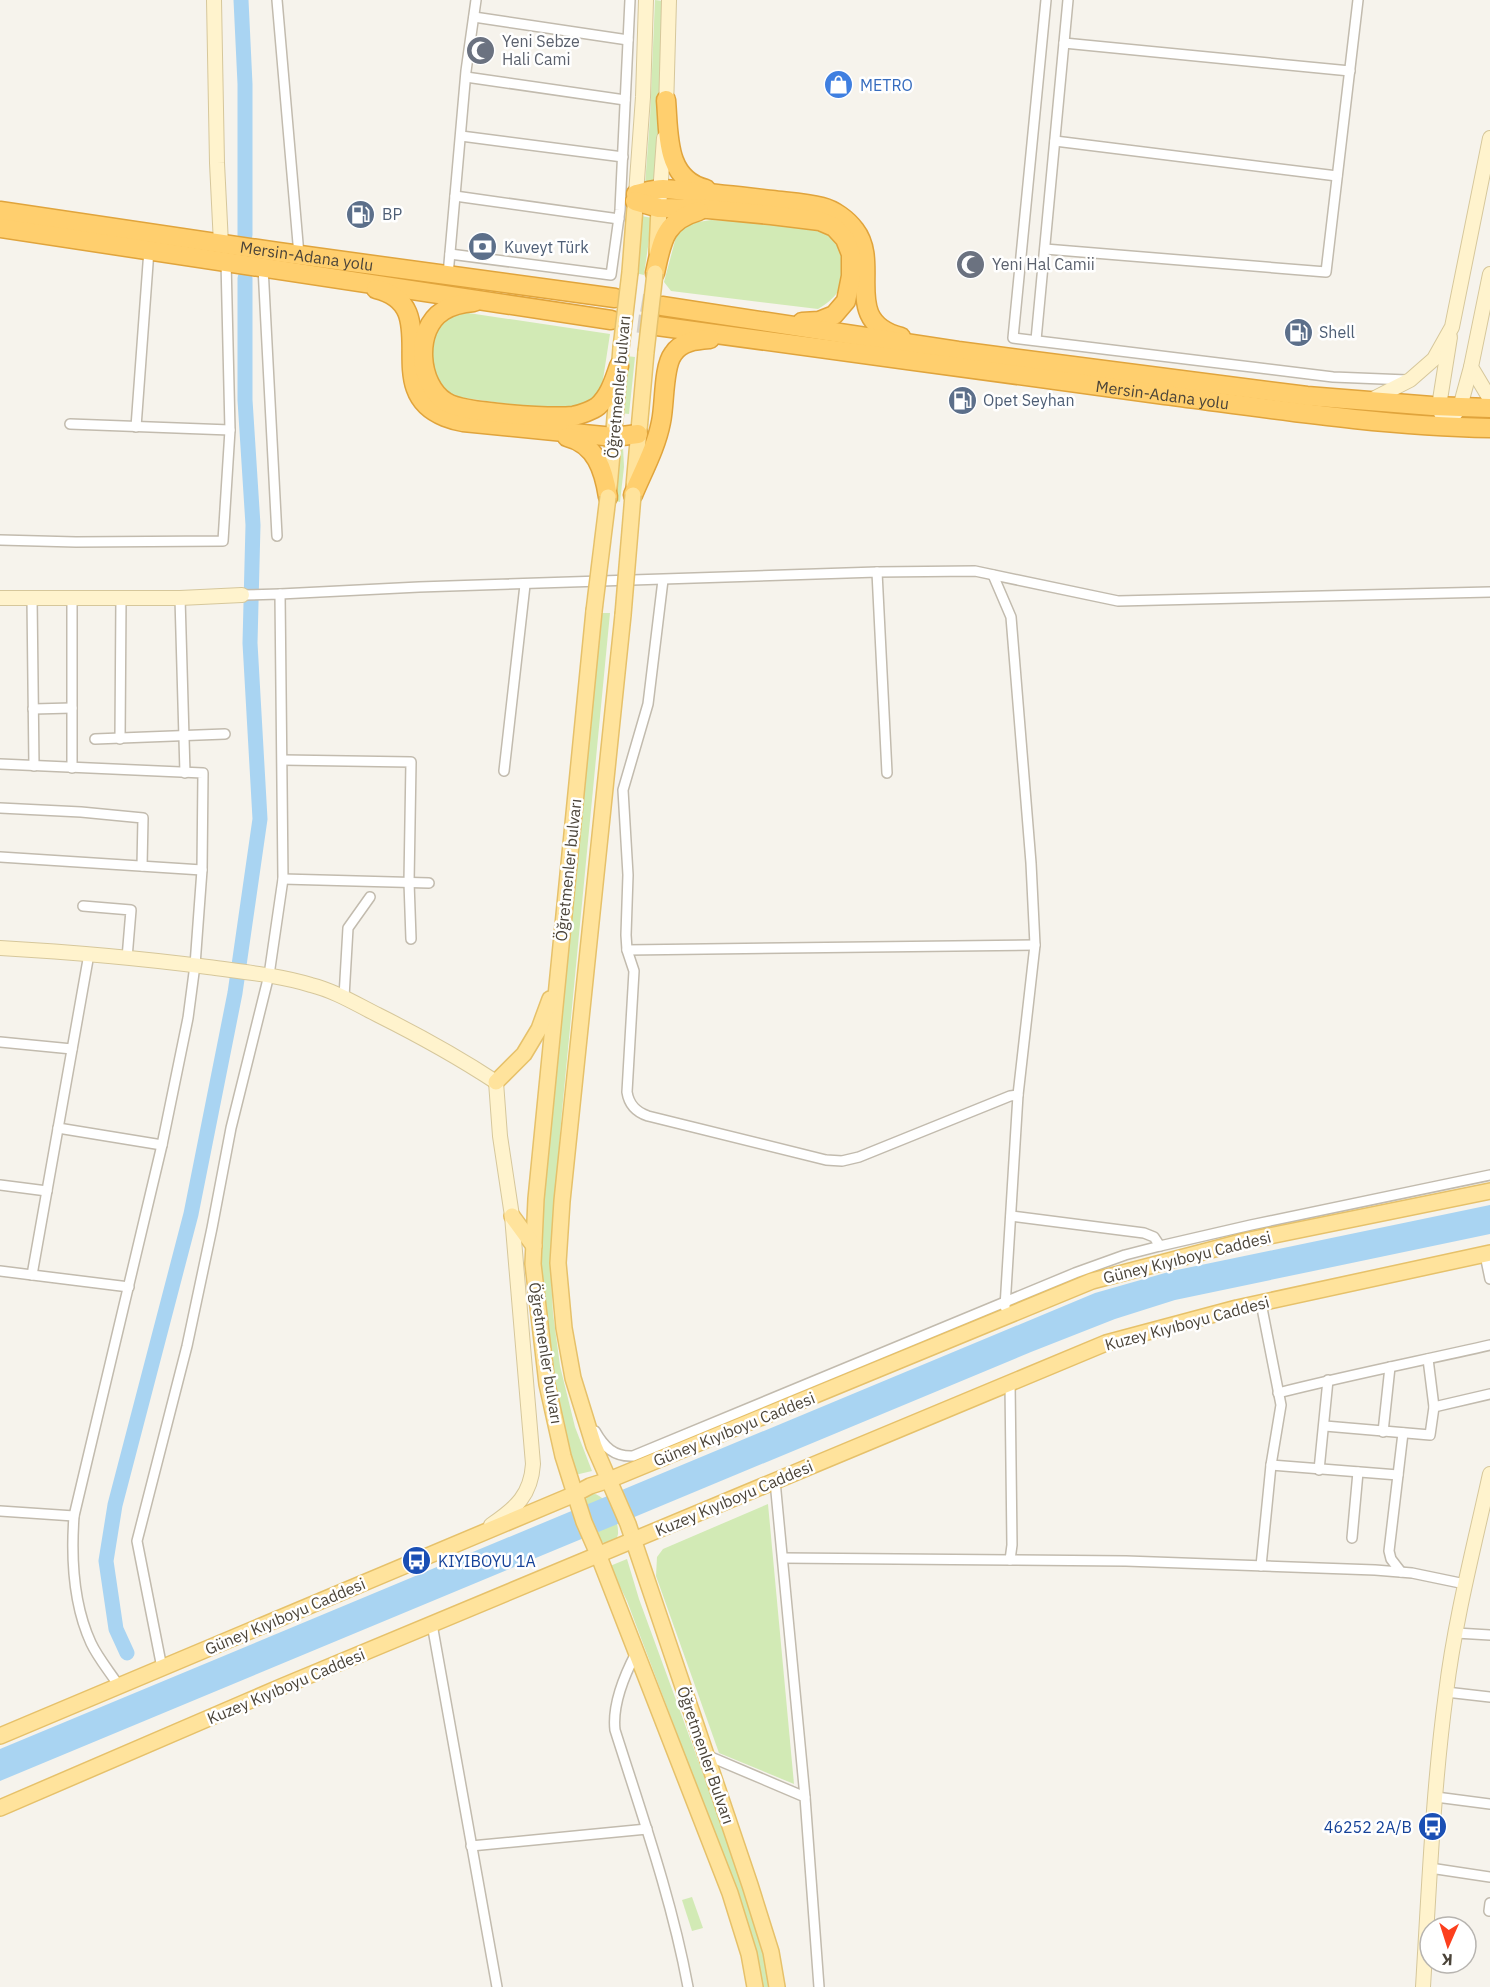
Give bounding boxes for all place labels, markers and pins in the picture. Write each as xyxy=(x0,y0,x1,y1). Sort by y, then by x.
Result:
place label: Yeni Sebze Hali Cami xyxy=(502,31,580,69)
mosque icon: Yeni Sebze Hali Cami xyxy=(465,34,497,66)
shop icon: METRO xyxy=(823,69,855,101)
place label: METRO xyxy=(860,75,913,95)
fuel station icon: BP xyxy=(345,198,377,230)
place label: BP xyxy=(382,204,402,224)
bank icon: Kuveyt Türk xyxy=(467,231,499,263)
place label: Kuveyt Türk xyxy=(504,237,589,257)
mosque icon: Yeni Hal Camii xyxy=(955,248,987,280)
place label: Yeni Hal Camii xyxy=(992,254,1095,274)
fuel station icon: Shell xyxy=(1282,316,1314,348)
place label: Shell xyxy=(1319,322,1355,342)
fuel station icon: Opet Seyhan xyxy=(946,384,978,416)
place label: Opet Seyhan xyxy=(983,390,1075,410)
bus stop icon: KIYIBOYU 1A xyxy=(401,1545,433,1577)
place label: KIYIBOYU 1A xyxy=(438,1551,536,1571)
bus stop icon: 46252 2A/B xyxy=(1417,1811,1449,1843)
place label: 46252 2A/B xyxy=(1324,1817,1412,1837)

